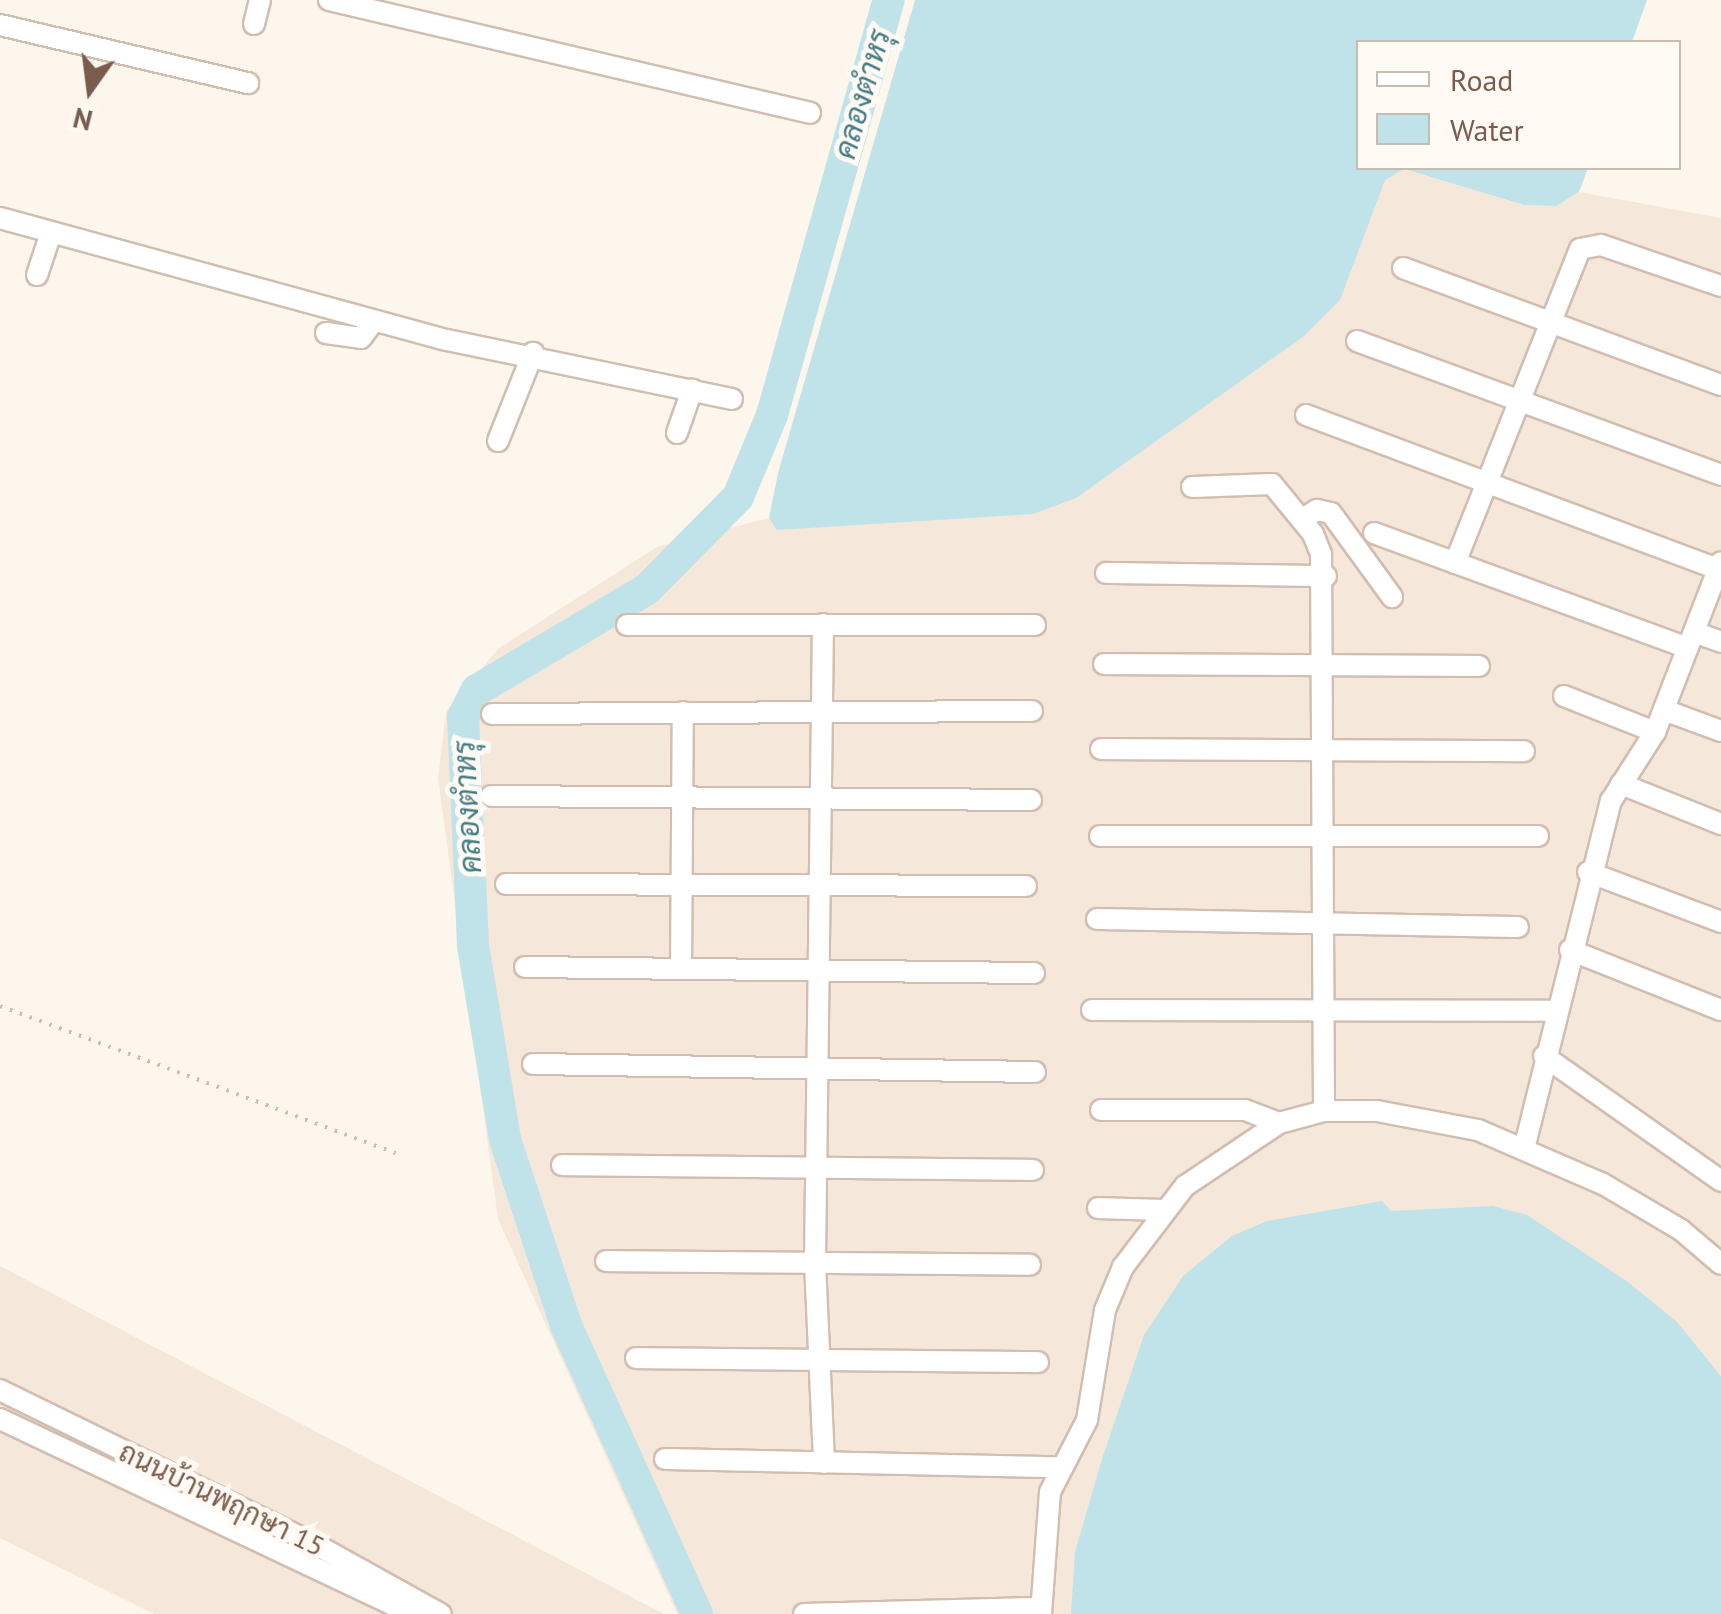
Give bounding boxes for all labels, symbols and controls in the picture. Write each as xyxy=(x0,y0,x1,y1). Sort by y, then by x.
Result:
water label: คลองตำหรุ xyxy=(826,25,898,163)
north arrow xyxy=(40,40,140,140)
legend xyxy=(1356,40,1681,170)
text: Road xyxy=(1450,60,1514,99)
text: N xyxy=(69,99,96,140)
text: Water xyxy=(1450,110,1524,149)
water label: คลองตำหรุ xyxy=(446,740,488,874)
street label: ถนนบ้านพฤกษา 15 xyxy=(114,1435,330,1563)

